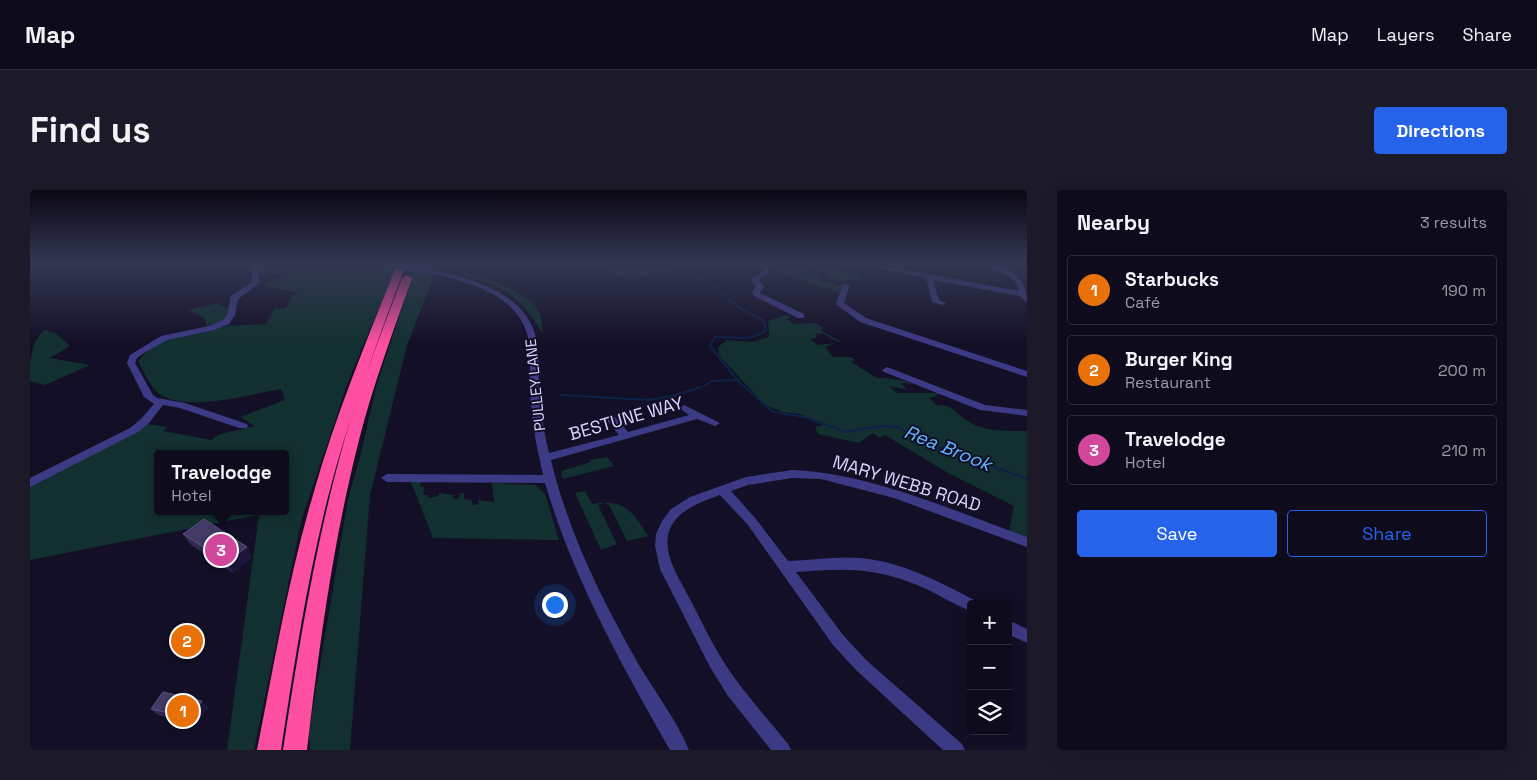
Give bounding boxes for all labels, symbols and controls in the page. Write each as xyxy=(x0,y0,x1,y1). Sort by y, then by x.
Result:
text: Map xyxy=(25,19,75,50)
text: Map xyxy=(1311,23,1349,46)
text: Layers xyxy=(1377,23,1434,46)
text: Share xyxy=(1462,23,1512,46)
button: Directions xyxy=(1374,107,1507,154)
text: Find us xyxy=(30,108,151,152)
text: Nearby xyxy=(1077,209,1150,236)
text: 3 results xyxy=(1420,212,1487,233)
text: Starbucks xyxy=(1125,267,1219,292)
text: 1 xyxy=(1090,280,1098,301)
text: 190 m xyxy=(1441,280,1486,301)
text: Café xyxy=(1125,292,1160,313)
street label: PULLEY LANE xyxy=(521,338,549,432)
text: Burger King xyxy=(1125,347,1233,372)
text: 2 xyxy=(1089,360,1099,381)
text: 200 m xyxy=(1438,360,1486,381)
text: Restaurant xyxy=(1125,372,1211,393)
street label: BESTUNE WAY xyxy=(566,391,686,445)
water label: Rea Brook xyxy=(901,419,998,478)
text: Travelodge xyxy=(1125,427,1226,452)
text: 3 xyxy=(1089,440,1099,461)
text: 210 m xyxy=(1442,440,1486,461)
street label: MARY WEBB ROAD xyxy=(830,449,984,517)
popup xyxy=(154,450,289,515)
text: Hotel xyxy=(1125,452,1166,473)
text: Travelodge xyxy=(171,460,272,485)
text: Hotel xyxy=(171,485,212,506)
button: Save xyxy=(1077,510,1277,557)
button: Share xyxy=(1287,510,1487,557)
pin: 3 xyxy=(205,531,237,569)
your location xyxy=(542,592,568,618)
map controls xyxy=(967,600,1012,735)
button: + xyxy=(967,600,1012,645)
pin: 2 xyxy=(171,622,203,660)
button: − xyxy=(967,645,1012,690)
button: layers xyxy=(967,690,1012,735)
pin: 1 xyxy=(167,692,199,730)

